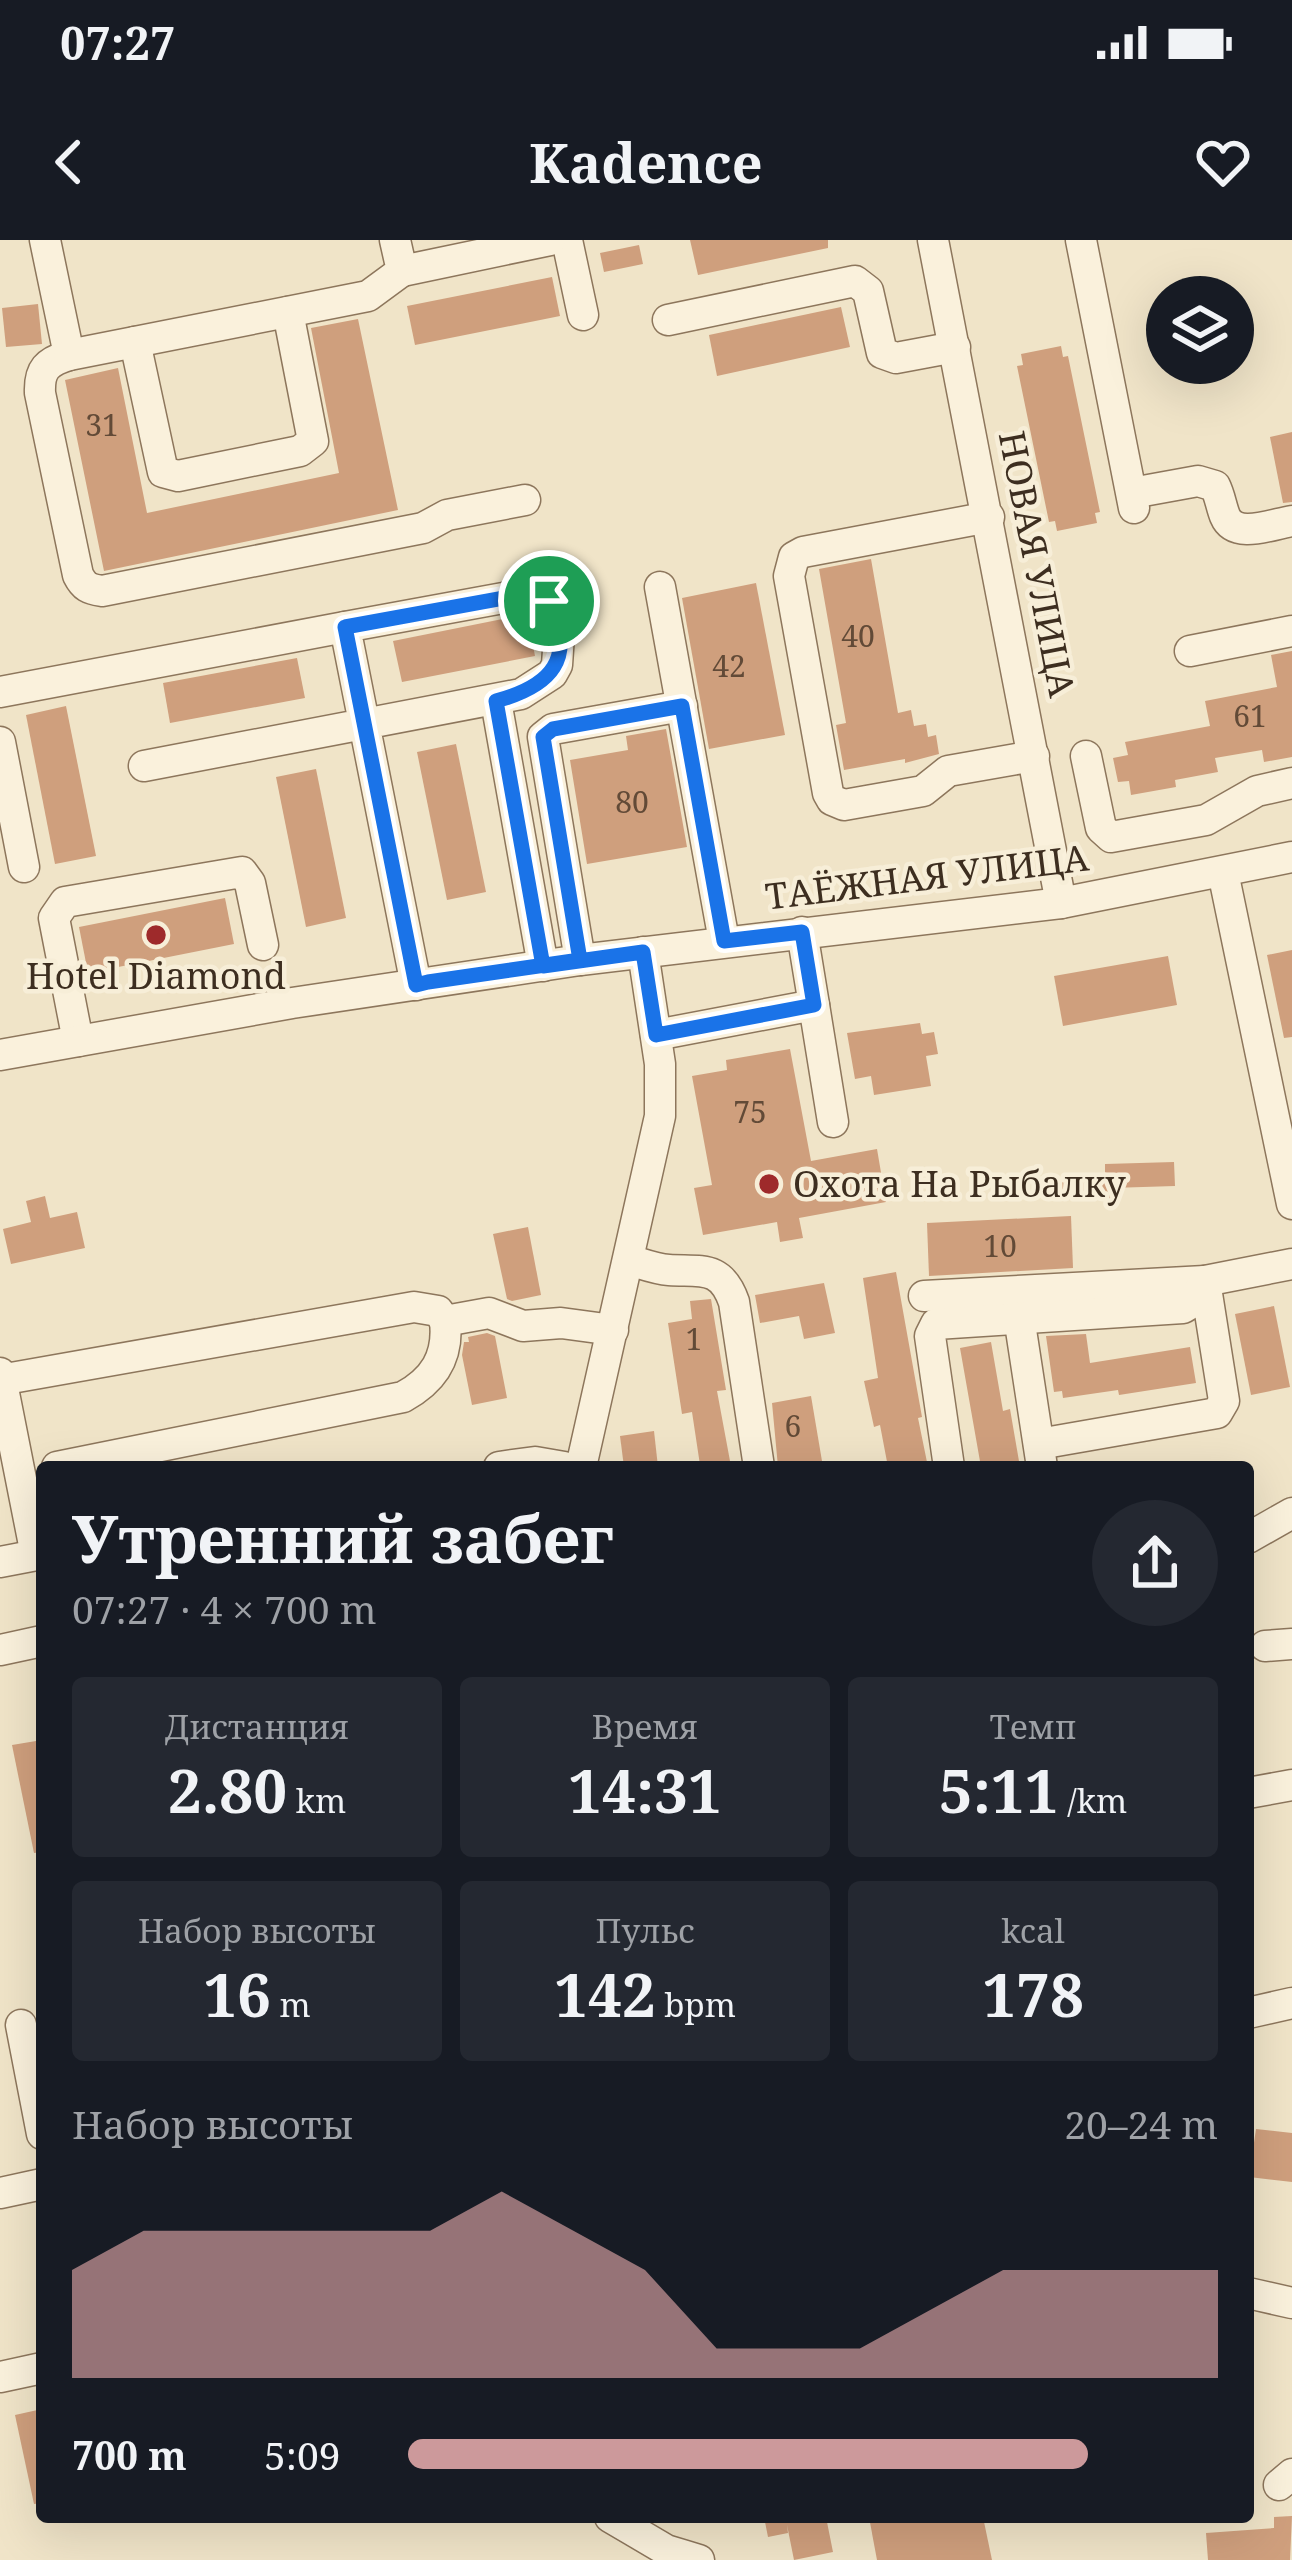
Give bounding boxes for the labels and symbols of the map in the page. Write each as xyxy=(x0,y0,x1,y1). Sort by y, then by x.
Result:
house number: 31 xyxy=(85,404,119,445)
street label: НОВАЯ УЛИЦА xyxy=(988,427,1087,702)
pin xyxy=(498,550,600,652)
house number: 40 xyxy=(841,615,875,656)
house number: 42 xyxy=(712,645,746,686)
house number: 61 xyxy=(1233,695,1267,736)
house number: 80 xyxy=(615,781,649,822)
street label: ТАЁЖНАЯ УЛИЦА xyxy=(762,832,1092,921)
marker: Hotel Diamond xyxy=(143,922,169,948)
place label: Hotel Diamond xyxy=(26,951,286,1000)
house number: 75 xyxy=(733,1091,767,1132)
place label: Охота На Рыбалку xyxy=(793,1159,1126,1208)
marker: Охота На Рыбалку xyxy=(756,1171,782,1197)
house number: 10 xyxy=(983,1225,1017,1266)
house number: 1 xyxy=(686,1318,702,1359)
house number: 6 xyxy=(785,1405,801,1446)

